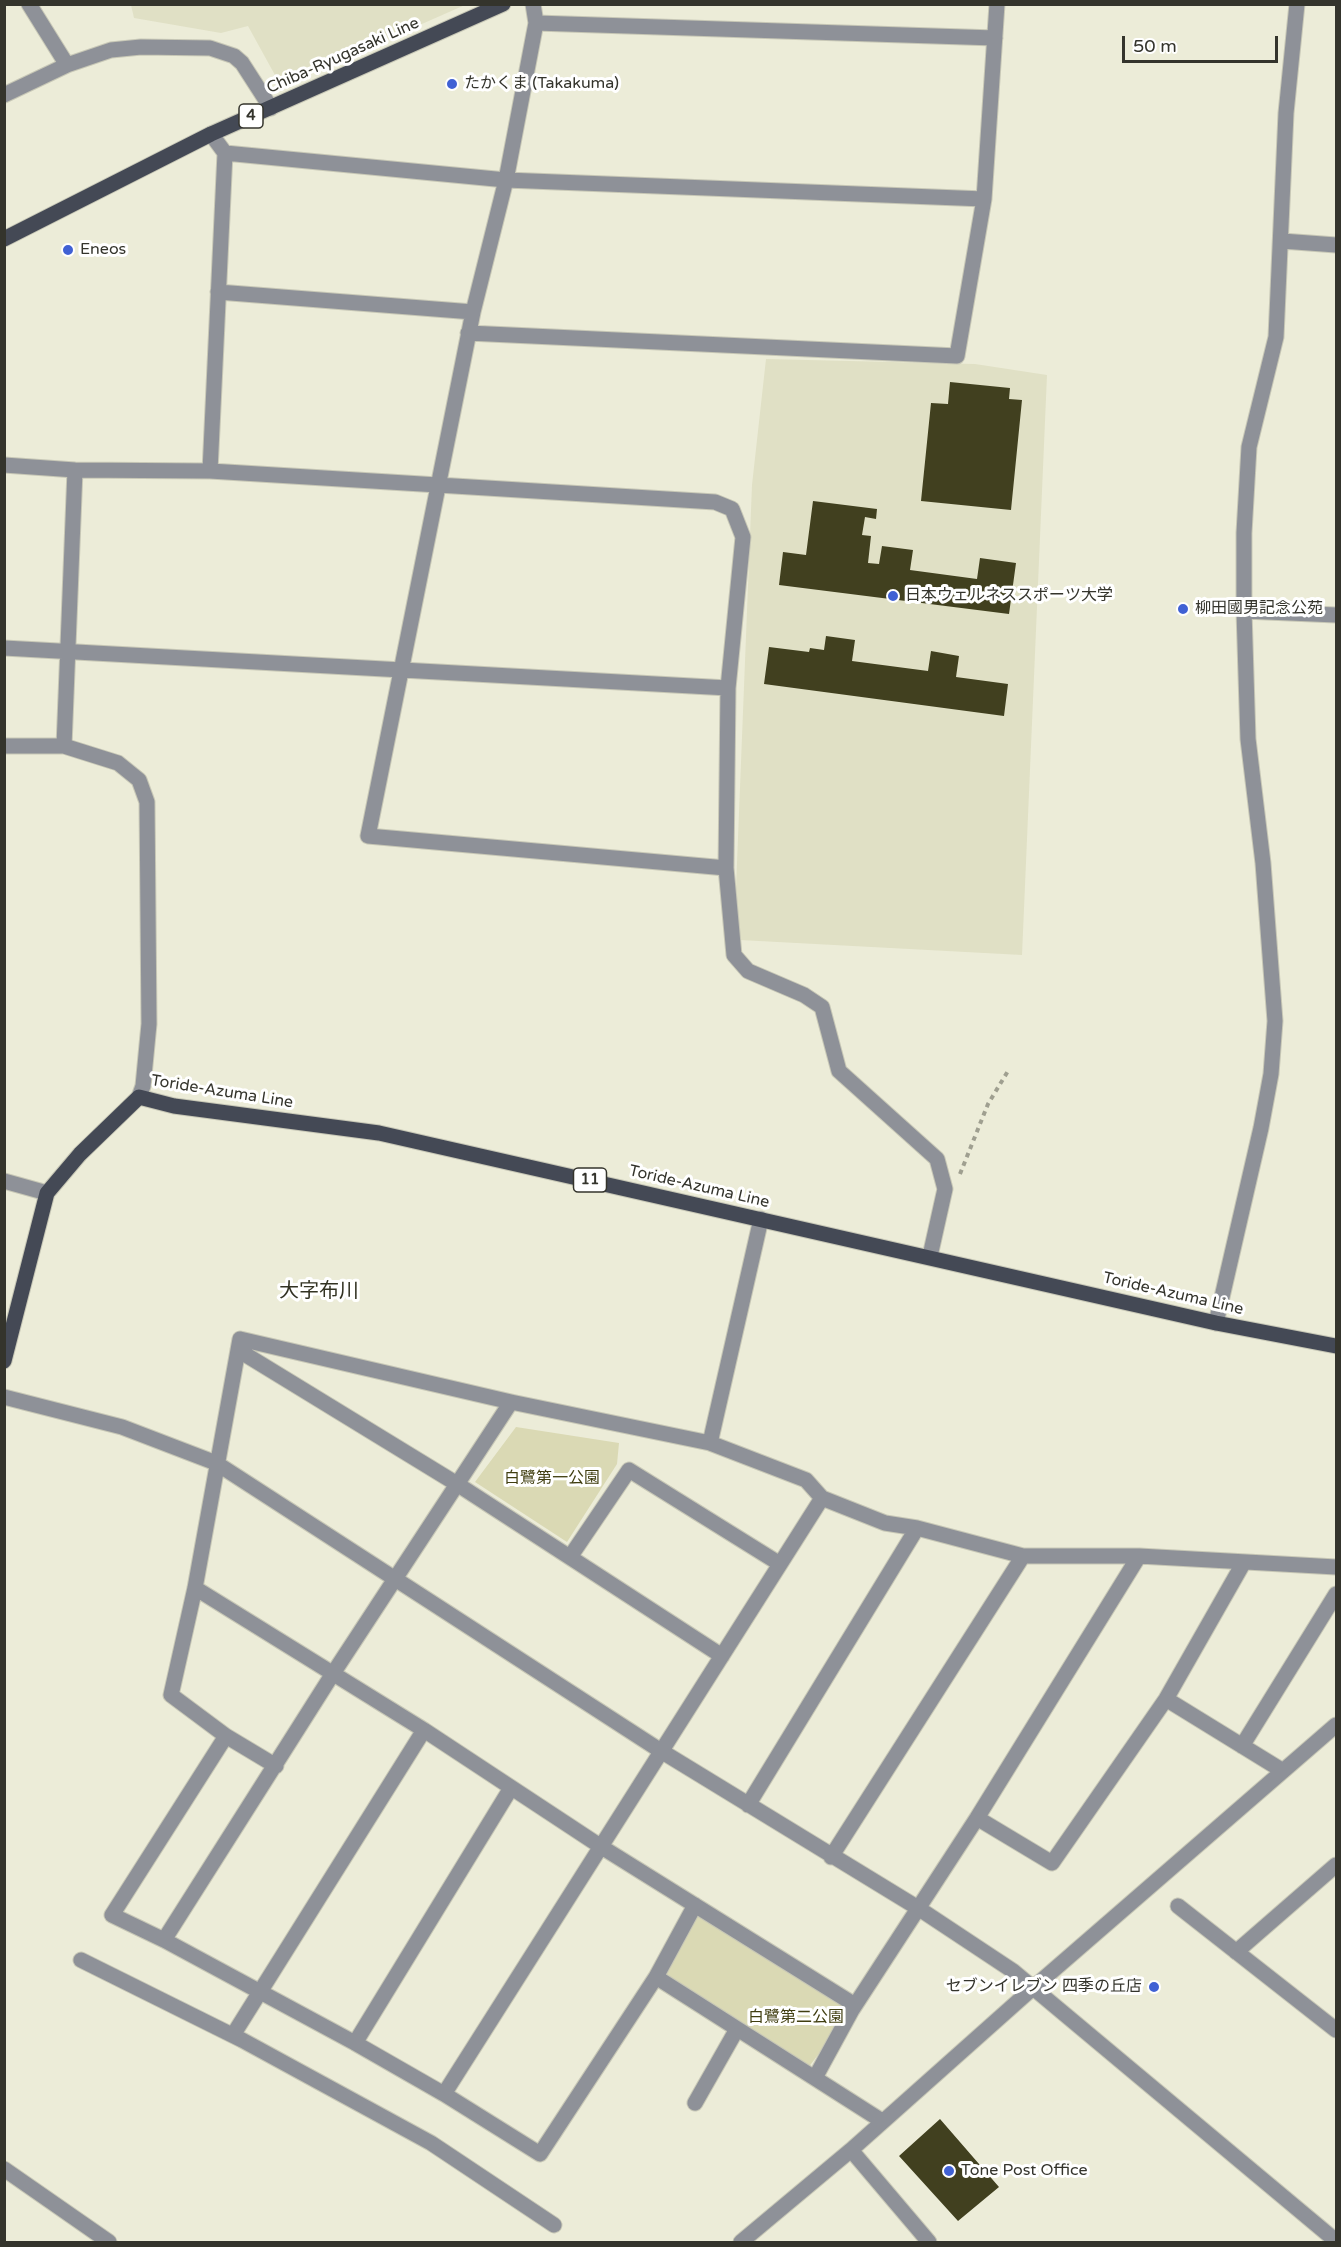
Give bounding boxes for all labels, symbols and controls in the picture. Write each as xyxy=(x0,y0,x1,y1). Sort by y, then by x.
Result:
street label: Chiba-Ryugasaki Line xyxy=(264,14,422,98)
scale bar xyxy=(1125,24,1281,62)
text: 50 m xyxy=(1133,35,1177,57)
place label: たかくま (Takakuma) xyxy=(464,74,619,94)
marker: たかくま (Takakuma) xyxy=(445,77,459,91)
road number: 4 xyxy=(239,104,263,128)
place label: Eneos xyxy=(80,240,126,260)
marker: Eneos xyxy=(61,243,75,257)
place label: 日本ウェルネススポーツ大学 xyxy=(905,586,1113,606)
marker: 日本ウェルネススポーツ大学 xyxy=(886,589,900,603)
place label: 柳田國男記念公苑 xyxy=(1195,599,1323,619)
marker: 柳田國男記念公苑 xyxy=(1176,602,1190,616)
street label: Toride-Azuma Line xyxy=(150,1071,294,1113)
street label: Toride-Azuma Line xyxy=(627,1162,771,1212)
road number: 11 xyxy=(574,1168,606,1192)
street label: Toride-Azuma Line xyxy=(1101,1269,1245,1319)
district label: 大字布川 xyxy=(279,1280,359,1304)
park label: 白鷺第一公園 xyxy=(504,1469,600,1489)
place label: セブンイレブン 四季の丘店 xyxy=(946,1977,1142,1997)
marker: セブンイレブン 四季の丘店 xyxy=(1147,1980,1161,1994)
park label: 白鷺第二公園 xyxy=(748,2008,844,2028)
place label: Tone Post Office xyxy=(961,2161,1088,2181)
marker: Tone Post Office xyxy=(942,2164,956,2178)

